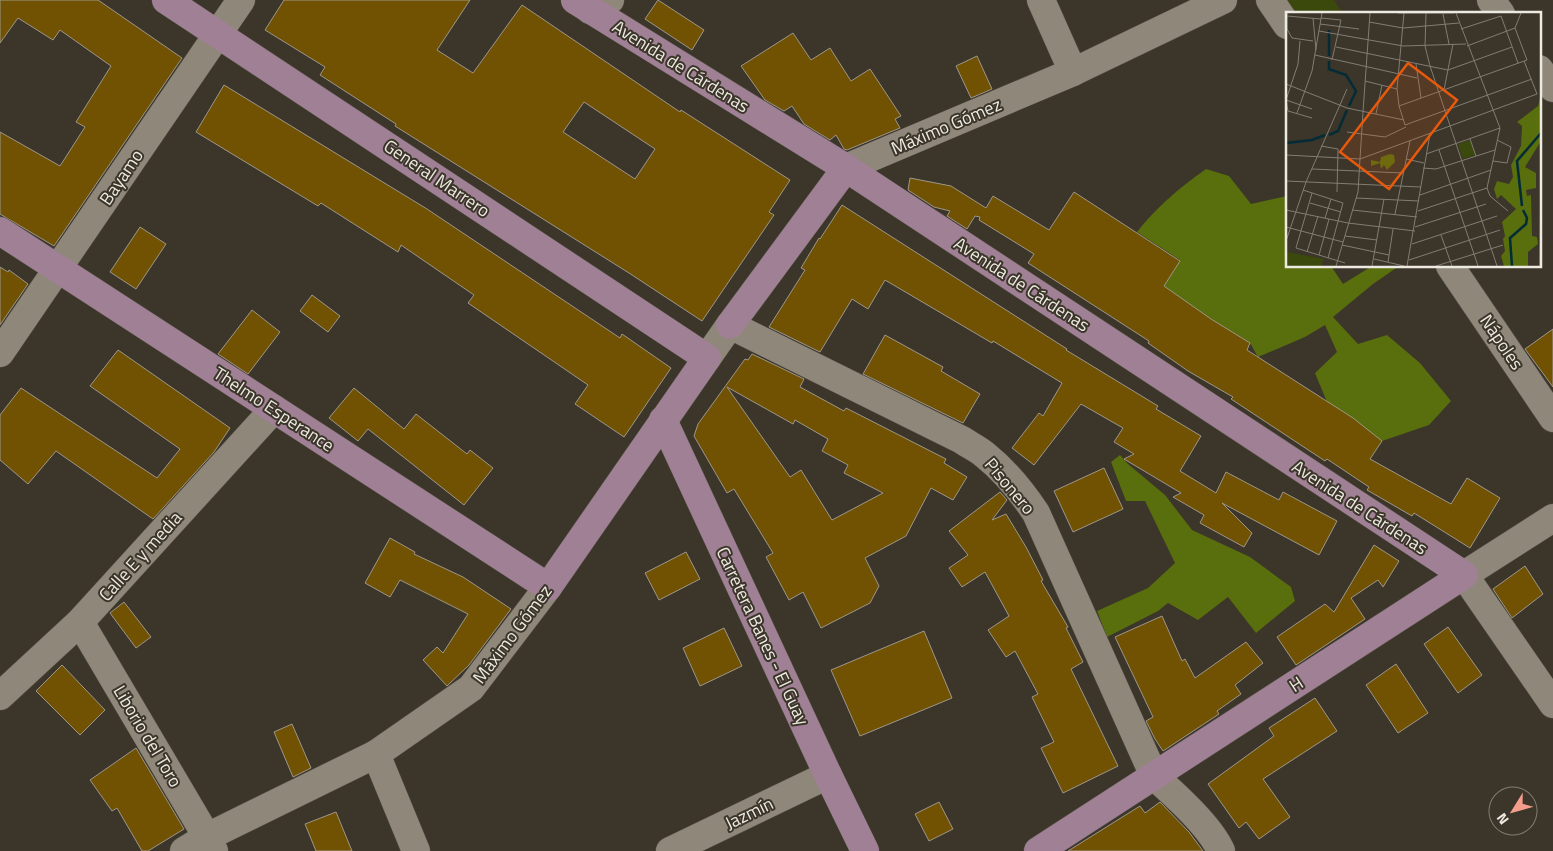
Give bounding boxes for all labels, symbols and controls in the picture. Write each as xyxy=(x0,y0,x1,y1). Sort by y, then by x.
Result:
inset map xyxy=(1286,12,1540,268)
street label: Avenida de Cárdenas xyxy=(607,13,755,119)
street label: Máximo Gómez xyxy=(887,91,1005,161)
street label: General Marrero xyxy=(378,132,496,224)
street label: Bayamo xyxy=(92,144,150,210)
street label: Avenida de Cárdenas xyxy=(949,230,1095,338)
street label: Nápoles xyxy=(1474,309,1530,375)
street label: Thelmo Esperance xyxy=(208,360,340,458)
street label: Pisonero xyxy=(978,452,1042,520)
street label: Avenida de Cárdenas xyxy=(1287,453,1433,561)
street label: Calle E y media xyxy=(92,505,188,607)
street label: Carretera Banes - El Guay xyxy=(710,542,816,730)
street label: Máximo Gómez xyxy=(466,579,558,689)
street label: H xyxy=(1284,669,1308,699)
street label: Liborio del Toro xyxy=(107,680,189,792)
north arrow xyxy=(1488,786,1538,836)
street label: Jazmín xyxy=(720,790,778,836)
text: N xyxy=(1491,809,1514,829)

